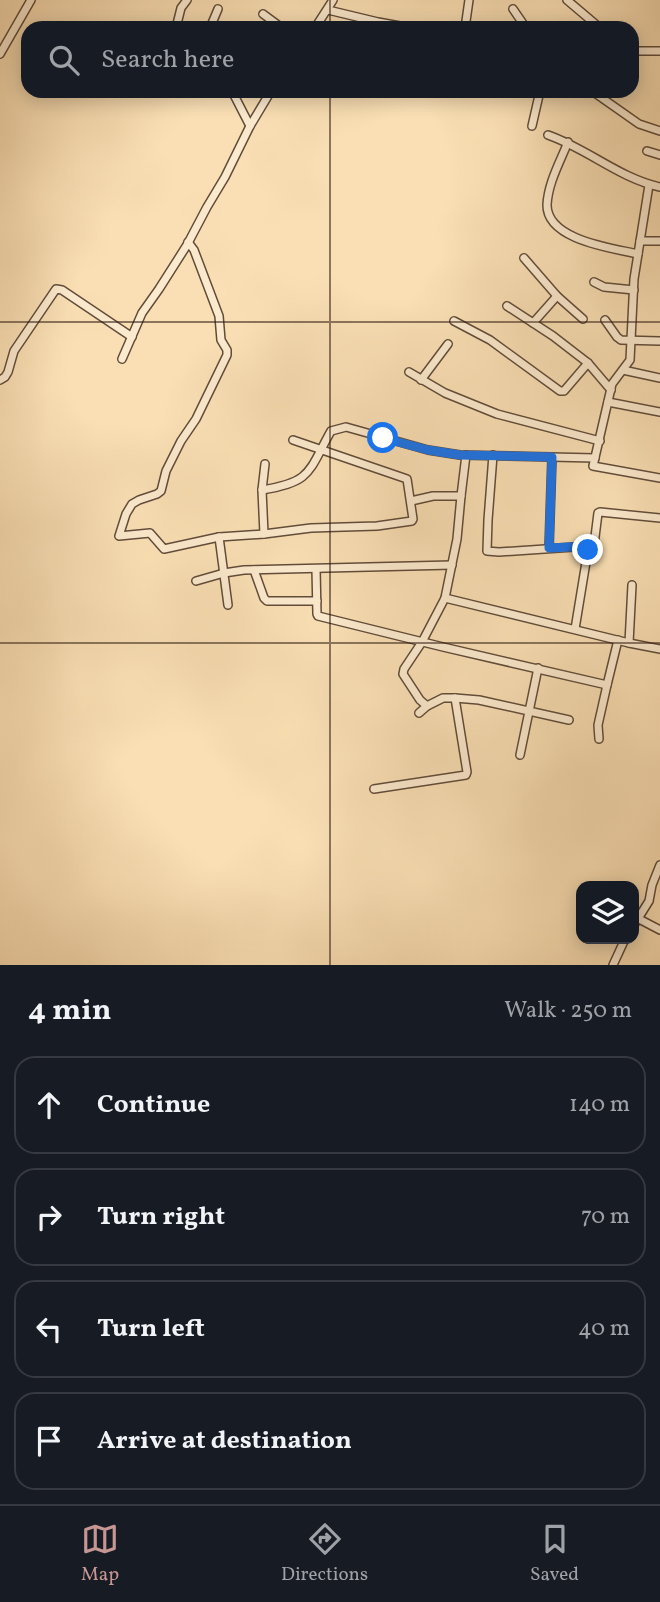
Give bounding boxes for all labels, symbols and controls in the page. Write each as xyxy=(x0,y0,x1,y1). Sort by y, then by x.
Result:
search box xyxy=(21,21,639,98)
icon: search xyxy=(45,41,83,79)
text: Search here xyxy=(101,42,234,78)
route start xyxy=(367,422,398,453)
route end xyxy=(572,534,603,565)
map controls xyxy=(576,881,639,944)
button: layers xyxy=(576,881,639,944)
text: 4 min xyxy=(28,990,112,1032)
text: Walk · 250 m xyxy=(504,995,632,1027)
icon: ahead xyxy=(30,1086,68,1124)
text: Continue xyxy=(97,1087,210,1123)
text: 140 m xyxy=(569,1089,630,1121)
icon: right xyxy=(30,1198,68,1236)
text: Turn right xyxy=(97,1199,225,1235)
text: 70 m xyxy=(581,1201,630,1233)
icon: left xyxy=(30,1310,68,1348)
text: Turn left xyxy=(97,1311,205,1347)
text: 40 m xyxy=(578,1313,630,1345)
icon: arrive xyxy=(30,1422,68,1460)
text: Arrive at destination xyxy=(97,1423,352,1459)
tab: Map xyxy=(81,1520,119,1588)
tab: Directions xyxy=(281,1520,368,1588)
tab: Saved xyxy=(530,1520,579,1588)

